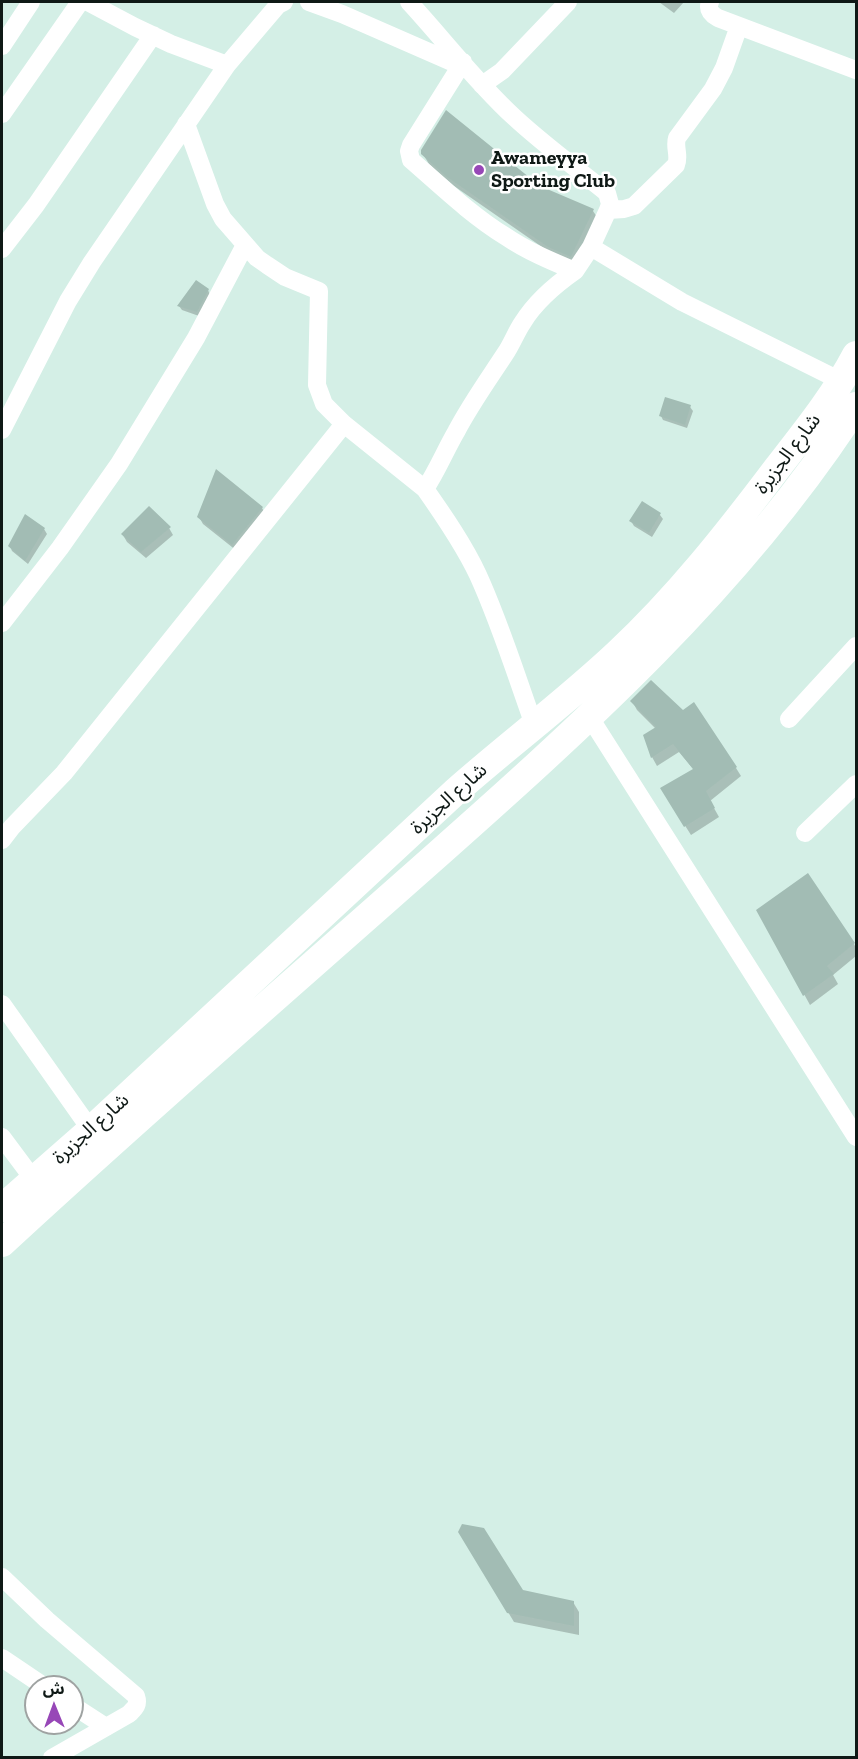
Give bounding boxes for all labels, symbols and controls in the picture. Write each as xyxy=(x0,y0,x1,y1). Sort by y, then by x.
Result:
place label: Awameyya Sporting Club xyxy=(491,146,615,193)
marker: Awameyya Sporting Club xyxy=(472,163,486,177)
street label: شارع الجزيرة xyxy=(750,409,826,499)
street label: شارع الجزيرة xyxy=(406,758,492,840)
street label: شارع الجزيرة xyxy=(48,1088,134,1170)
north arrow xyxy=(24,1675,84,1735)
text: ش xyxy=(43,1679,65,1698)

